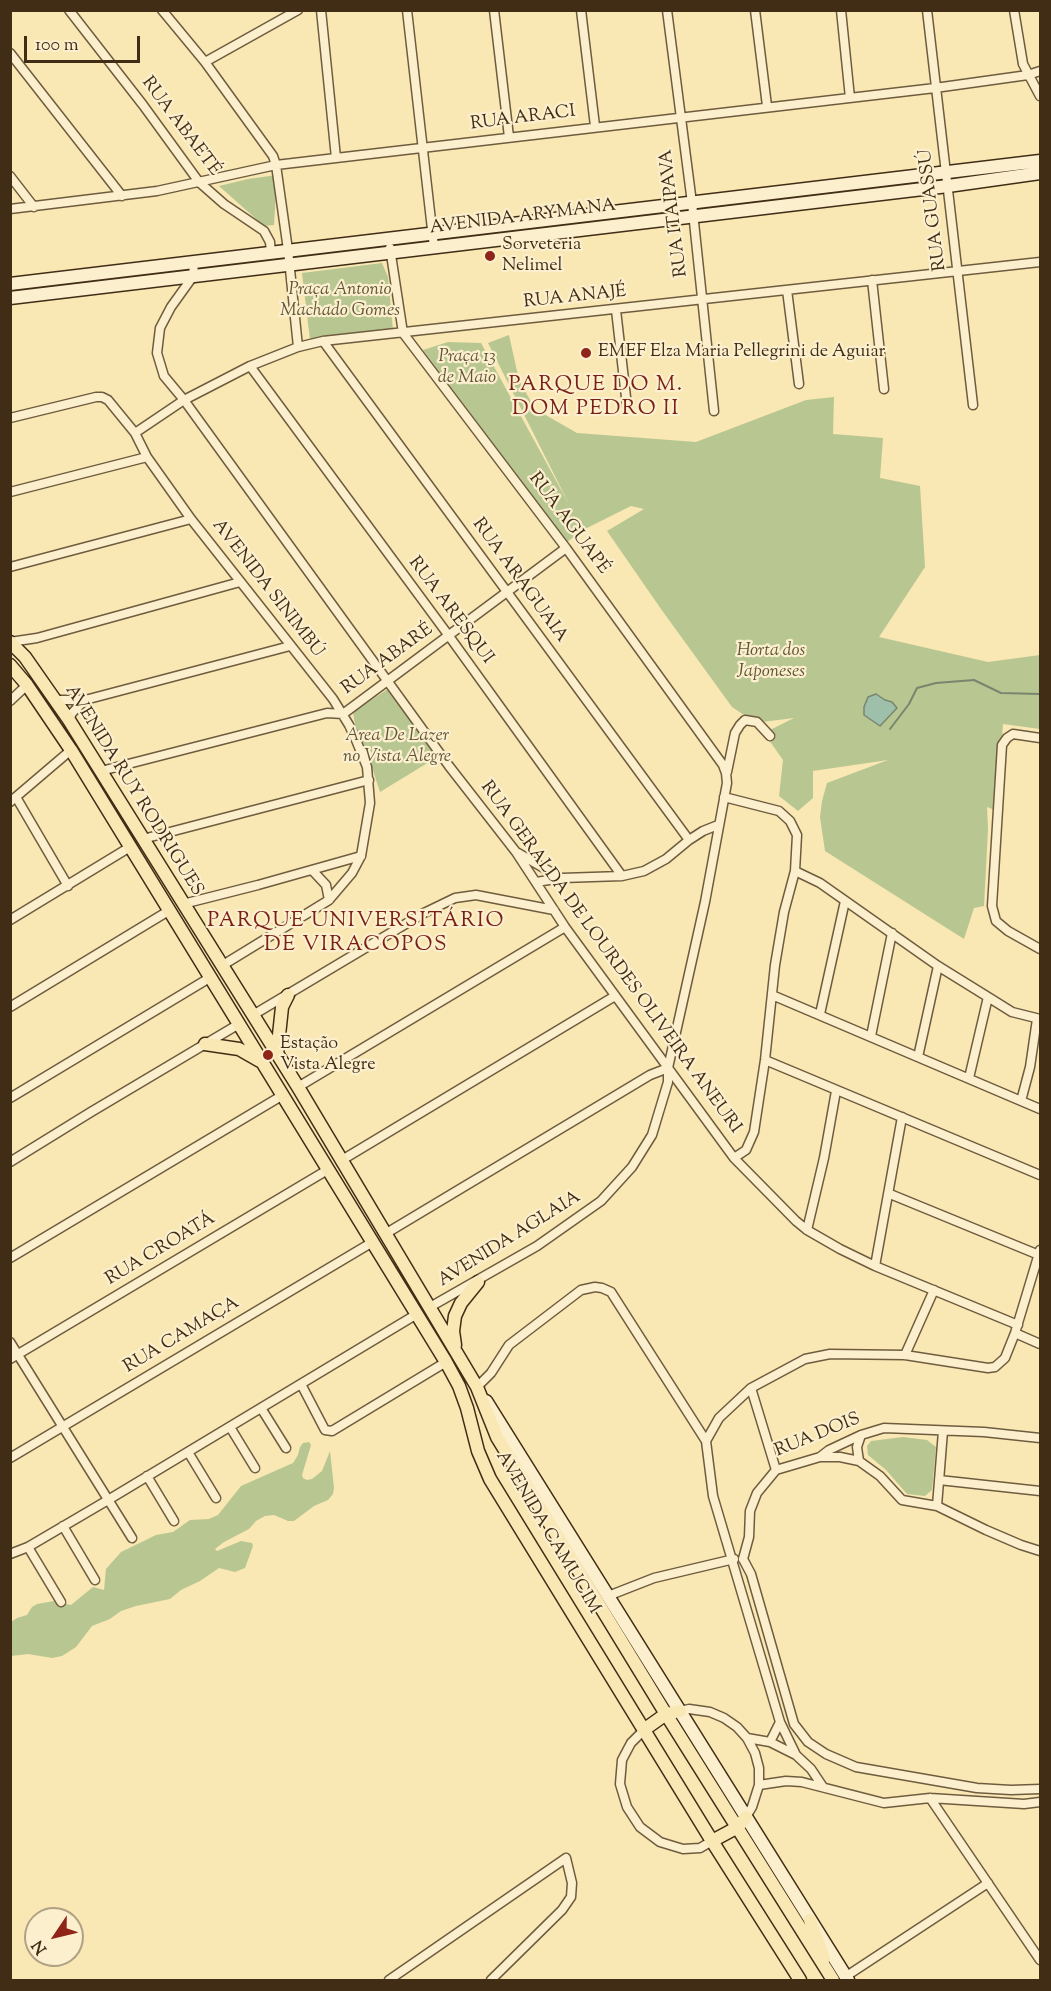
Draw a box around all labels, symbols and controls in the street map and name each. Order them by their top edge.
scale bar [27,24,142,62]
text: 100 m [35,33,79,59]
street label: RUA ABAETÉ [136,73,224,181]
street label: RUA ARACI [469,102,577,136]
street label: RUA ITAIPAVA [656,148,694,278]
street label: RUA GUASSÚ [916,148,952,272]
street label: AVENIDA ARYMANA [429,196,617,240]
place label: Sorveteria Nelimel [502,235,581,278]
marker: Sorveteria Nelimel [483,249,497,263]
park label: Praça Antonio Machado Gomes [280,280,400,322]
street label: RUA ANAJÉ [523,282,627,314]
place label: EMEF Elza Maria Pellegrini de Aguiar [598,342,885,364]
marker: EMEF Elza Maria Pellegrini de Aguiar [579,346,593,360]
park label: Praça 13 de Maio [438,347,496,389]
district label: PARQUE DO M. DOM PEDRO II [509,373,683,423]
street label: RUA AGUAPÉ [523,469,613,579]
street label: RUA ARAGUAIA [467,515,571,647]
street label: AVENIDA SINIMBÚ [206,516,328,662]
street label: RUA ARESQUI [403,553,497,669]
street label: RUA ABARÉ [338,620,438,700]
park label: Horta dos Japoneses [737,641,805,684]
street label: AVENIDA RUY RODRIGUES [59,682,207,900]
park label: Area De Lazer no Vista Alegre [343,726,451,768]
street label: RUA GERALDA DE LOURDES OLIVEIRA ANEURI [475,778,745,1138]
district label: PARQUE UNIVERSITÁRIO DE VIRACOPOS [207,909,505,959]
place label: Estação Vista Alegre [280,1034,376,1076]
marker: Estação Vista Alegre [261,1048,275,1062]
street label: AVENIDA AGLAIA [435,1187,585,1293]
street label: RUA CROATÁ [102,1209,220,1291]
street label: RUA CAMAÇA [120,1293,244,1379]
street label: RUA DOIS [772,1409,864,1463]
street label: AVENIDA CAMUCIM [490,1448,604,1618]
north arrow [24,1907,84,1967]
text: N [27,1935,54,1958]

